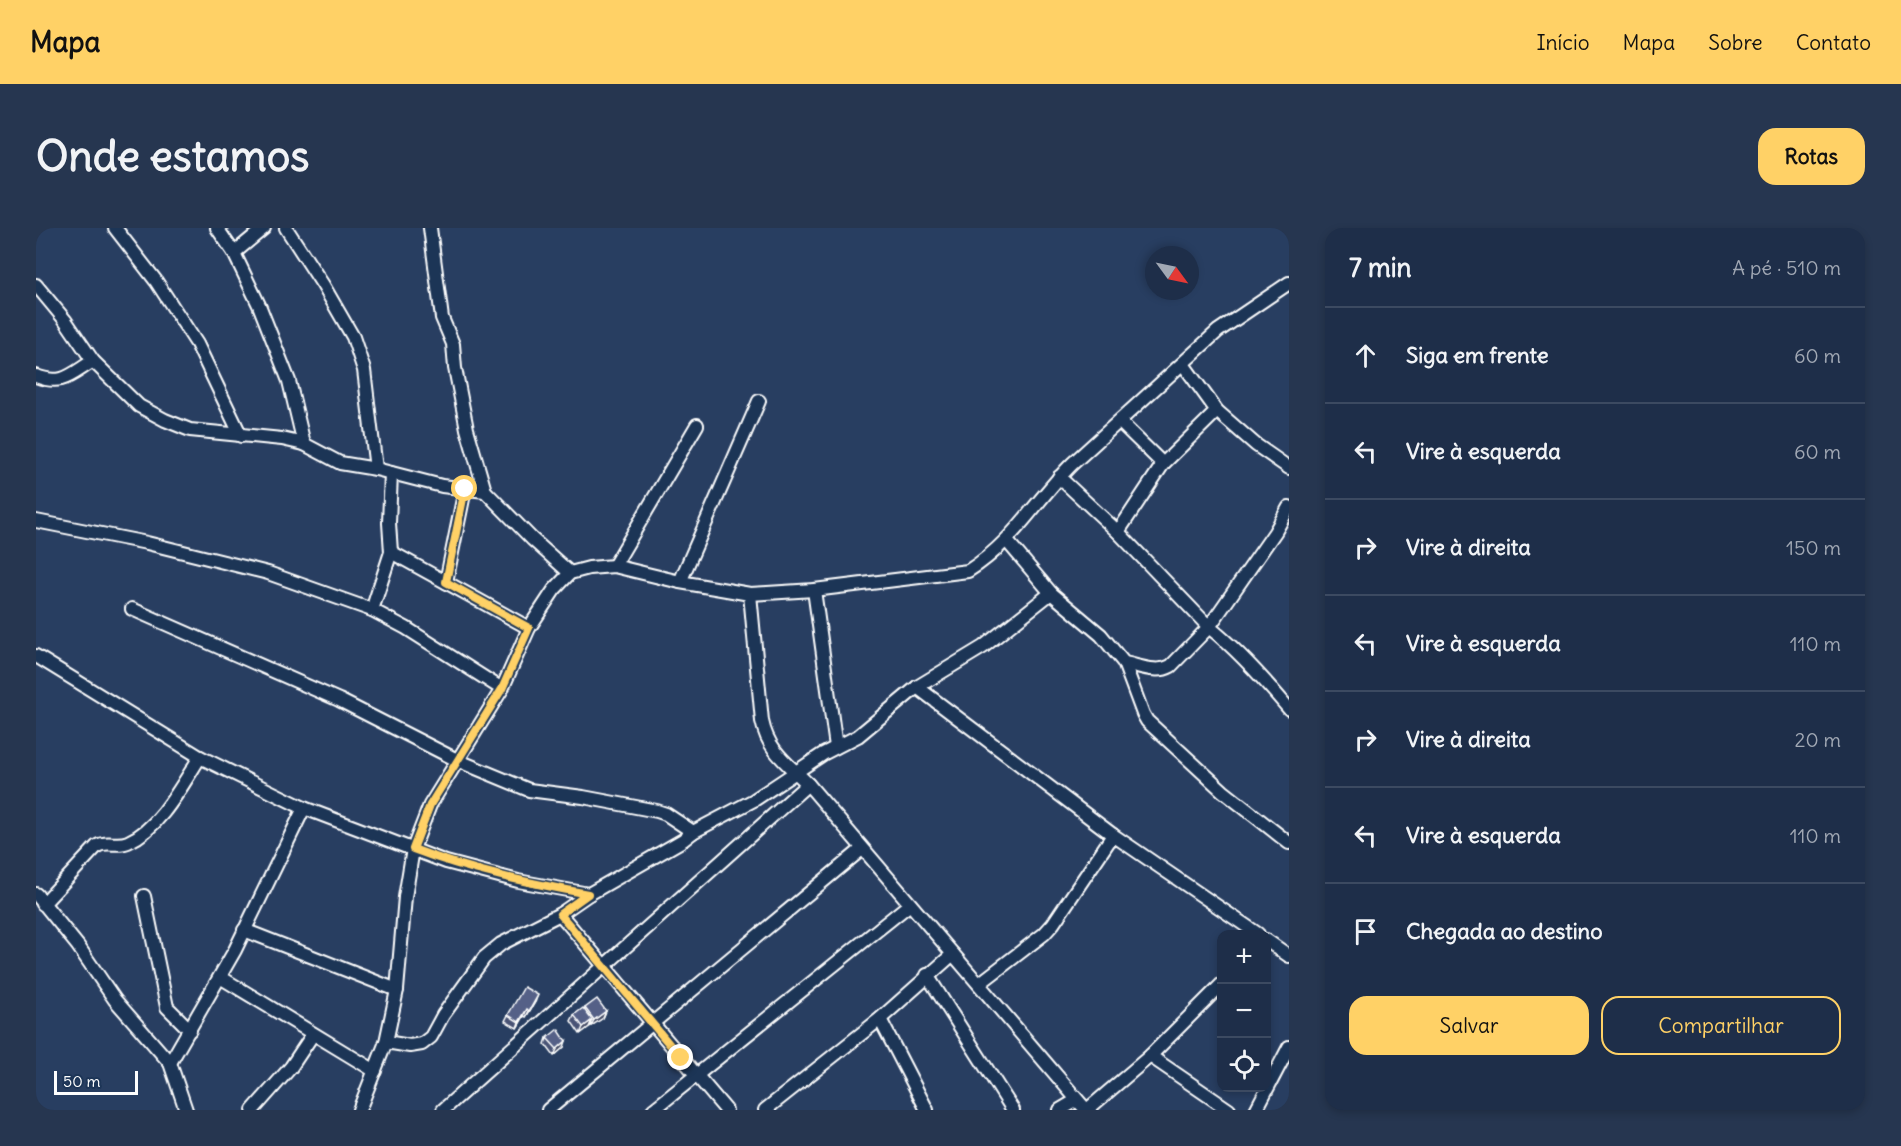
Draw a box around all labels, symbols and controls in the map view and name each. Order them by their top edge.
text: Mapa [30,24,100,60]
text: Início [1536,29,1590,56]
text: Mapa [1623,29,1675,56]
text: Sobre [1708,29,1763,56]
text: Contato [1796,29,1871,56]
button: Rotas [1758,128,1865,185]
text: Onde estamos [36,130,309,182]
north arrow [1145,246,1199,300]
text: 7 min [1349,251,1412,284]
text: A pé · 510 m [1732,255,1841,280]
icon: ahead [1349,339,1382,372]
text: Siga em frente [1406,341,1549,369]
text: 60 m [1794,343,1841,368]
icon: left [1349,435,1382,468]
text: Vire à esquerda [1406,437,1561,465]
text: 60 m [1794,439,1841,464]
route start [451,475,477,501]
icon: right [1349,531,1382,564]
text: Vire à direita [1406,533,1531,561]
text: 150 m [1786,535,1841,560]
icon: left [1349,627,1382,660]
text: Vire à esquerda [1406,629,1561,657]
text: 110 m [1790,631,1841,656]
icon: right [1349,723,1382,756]
text: Vire à direita [1406,725,1531,753]
text: 20 m [1795,727,1841,752]
icon: left [1349,819,1382,852]
text: Vire à esquerda [1406,821,1561,849]
text: 110 m [1790,823,1841,848]
icon: arrive [1349,915,1382,948]
text: Chegada ao destino [1406,917,1603,945]
map controls [1217,930,1271,1092]
button: + [1217,930,1271,984]
button: − [1217,984,1271,1038]
button: Salvar [1349,996,1589,1055]
button: Compartilhar [1601,996,1841,1055]
button: locate [1217,1038,1271,1092]
route end [667,1044,693,1070]
scale bar [54,1068,138,1096]
text: 50 m [63,1071,101,1091]

